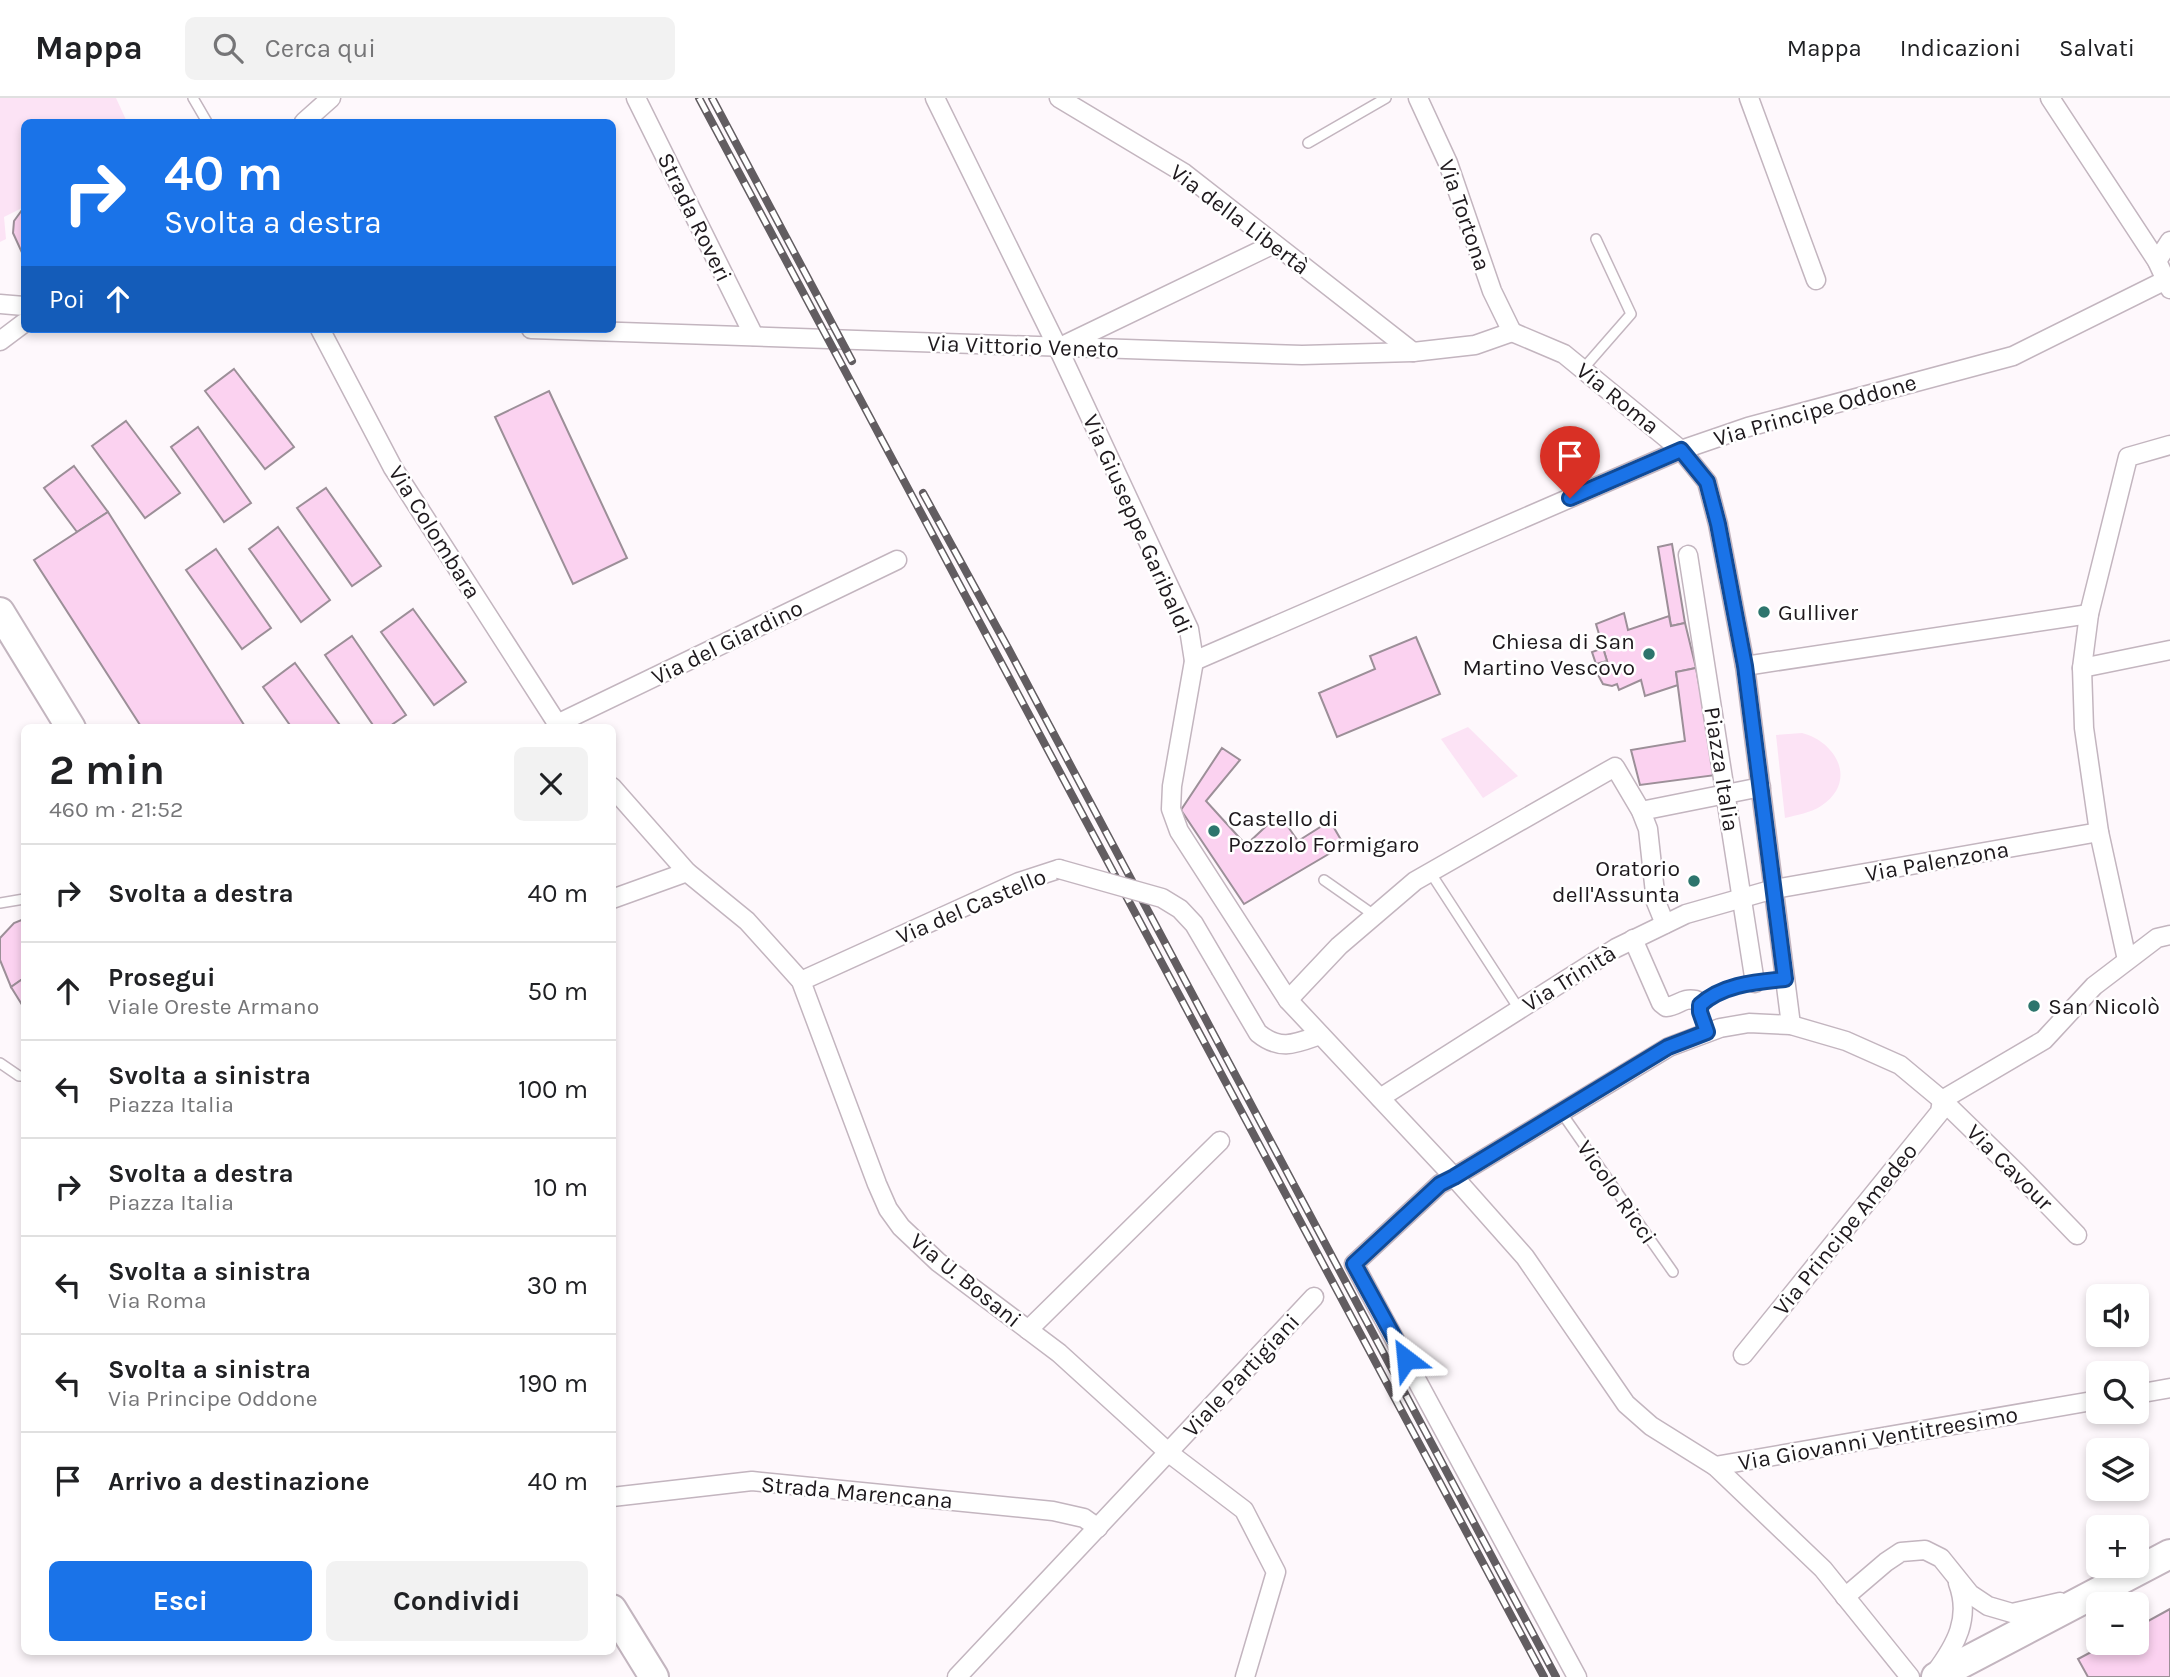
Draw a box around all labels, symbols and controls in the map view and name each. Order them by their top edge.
search box [185,17,675,80]
text: Mappa [35,29,143,67]
icon: search [209,29,247,67]
text: Cerca qui [265,33,376,64]
text: Mappa [1787,34,1862,62]
text: Indicazioni [1900,34,2021,62]
text: Salvati [2059,34,2135,62]
text: 40 m [164,145,283,202]
icon: right [49,147,140,238]
street label: Strada Roveri [652,148,737,286]
street label: Via Tortona [1433,156,1496,275]
street label: Via della Libertà [1165,158,1315,280]
text: Svolta a destra [164,204,382,241]
icon: ahead [99,280,137,318]
text: Poi [49,284,85,315]
street label: Via Vittorio Veneto [927,330,1119,363]
street label: Via Roma [1571,357,1665,440]
street label: Via Principe Oddone [1711,369,1920,452]
street label: Via Giuseppe Garibaldi [1077,410,1198,638]
pin [1540,426,1600,498]
icon: arrive [1551,437,1589,475]
street label: Via Colombara [383,461,486,604]
street label: Via del Giardino [647,594,807,691]
place label: Gulliver [1778,599,1859,626]
marker: Gulliver [1756,604,1772,620]
place label: Chiesa di San Martino Vescovo [1462,628,1635,681]
marker: Chiesa di San Martino Vescovo [1641,646,1657,662]
street label: Piazza Italia [1698,705,1745,833]
text: 2 min [49,745,165,795]
button: close [514,747,588,821]
text: 460 m · 21:52 [49,796,183,823]
place label: Castello di Pozzolo Formigaro [1228,805,1419,858]
marker: Castello di Pozzolo Formigaro [1206,823,1222,839]
street label: Via Palenzona [1863,836,2011,887]
place label: Oratorio dell'Assunta [1552,855,1680,908]
street label: Via del Castello [892,863,1050,950]
marker: Oratorio dell'Assunta [1686,873,1702,889]
icon: right [49,874,87,912]
text: Svolta a destra [108,878,294,909]
text: 40 m [528,878,588,909]
street label: Via Trinità [1518,939,1621,1018]
text: Prosegui [108,962,215,993]
icon: ahead [49,972,87,1010]
text: 50 m [527,976,588,1007]
text: Viale Oreste Armano [108,993,319,1020]
place label: San Nicolò [2048,993,2160,1020]
marker: San Nicolò [2026,998,2042,1014]
text: Svolta a sinistra [108,1060,311,1091]
icon: left [49,1070,87,1108]
text: 100 m [518,1074,588,1105]
text: Piazza Italia [108,1091,234,1118]
street label: Via Cavour [1961,1119,2059,1217]
street label: Vicolo Ricci [1571,1135,1662,1249]
street label: Via Principe Amedeo [1768,1138,1923,1321]
text: Svolta a destra [108,1158,294,1189]
icon: right [49,1168,87,1206]
text: 10 m [533,1172,588,1203]
text: Piazza Italia [108,1189,234,1216]
street label: Via U. Bosani [905,1227,1027,1333]
text: Svolta a sinistra [108,1256,311,1287]
icon: left [49,1266,87,1304]
text: 30 m [527,1270,588,1301]
map controls [2086,1284,2149,1655]
button: sound [2086,1284,2149,1347]
text: Via Roma [108,1287,207,1314]
street label: Viale Partigiani [1177,1308,1305,1443]
position arrow [1369,1322,1443,1396]
text: Svolta a sinistra [108,1354,311,1385]
button: search [2086,1361,2149,1424]
icon: left [49,1364,87,1402]
text: 190 m [518,1368,588,1399]
text: Via Principe Oddone [108,1385,318,1412]
street label: Via Giovanni Ventitreesimo [1736,1401,2020,1476]
button: layers [2086,1438,2149,1501]
icon: arrive [49,1462,87,1500]
text: Arrivo a destinazione [108,1466,370,1497]
text: 40 m [528,1466,588,1497]
street label: Strada Marencana [760,1471,954,1514]
button: + [2086,1515,2149,1578]
button: Esci [49,1561,312,1641]
button: Condividi [326,1561,588,1641]
button: − [2086,1592,2149,1655]

